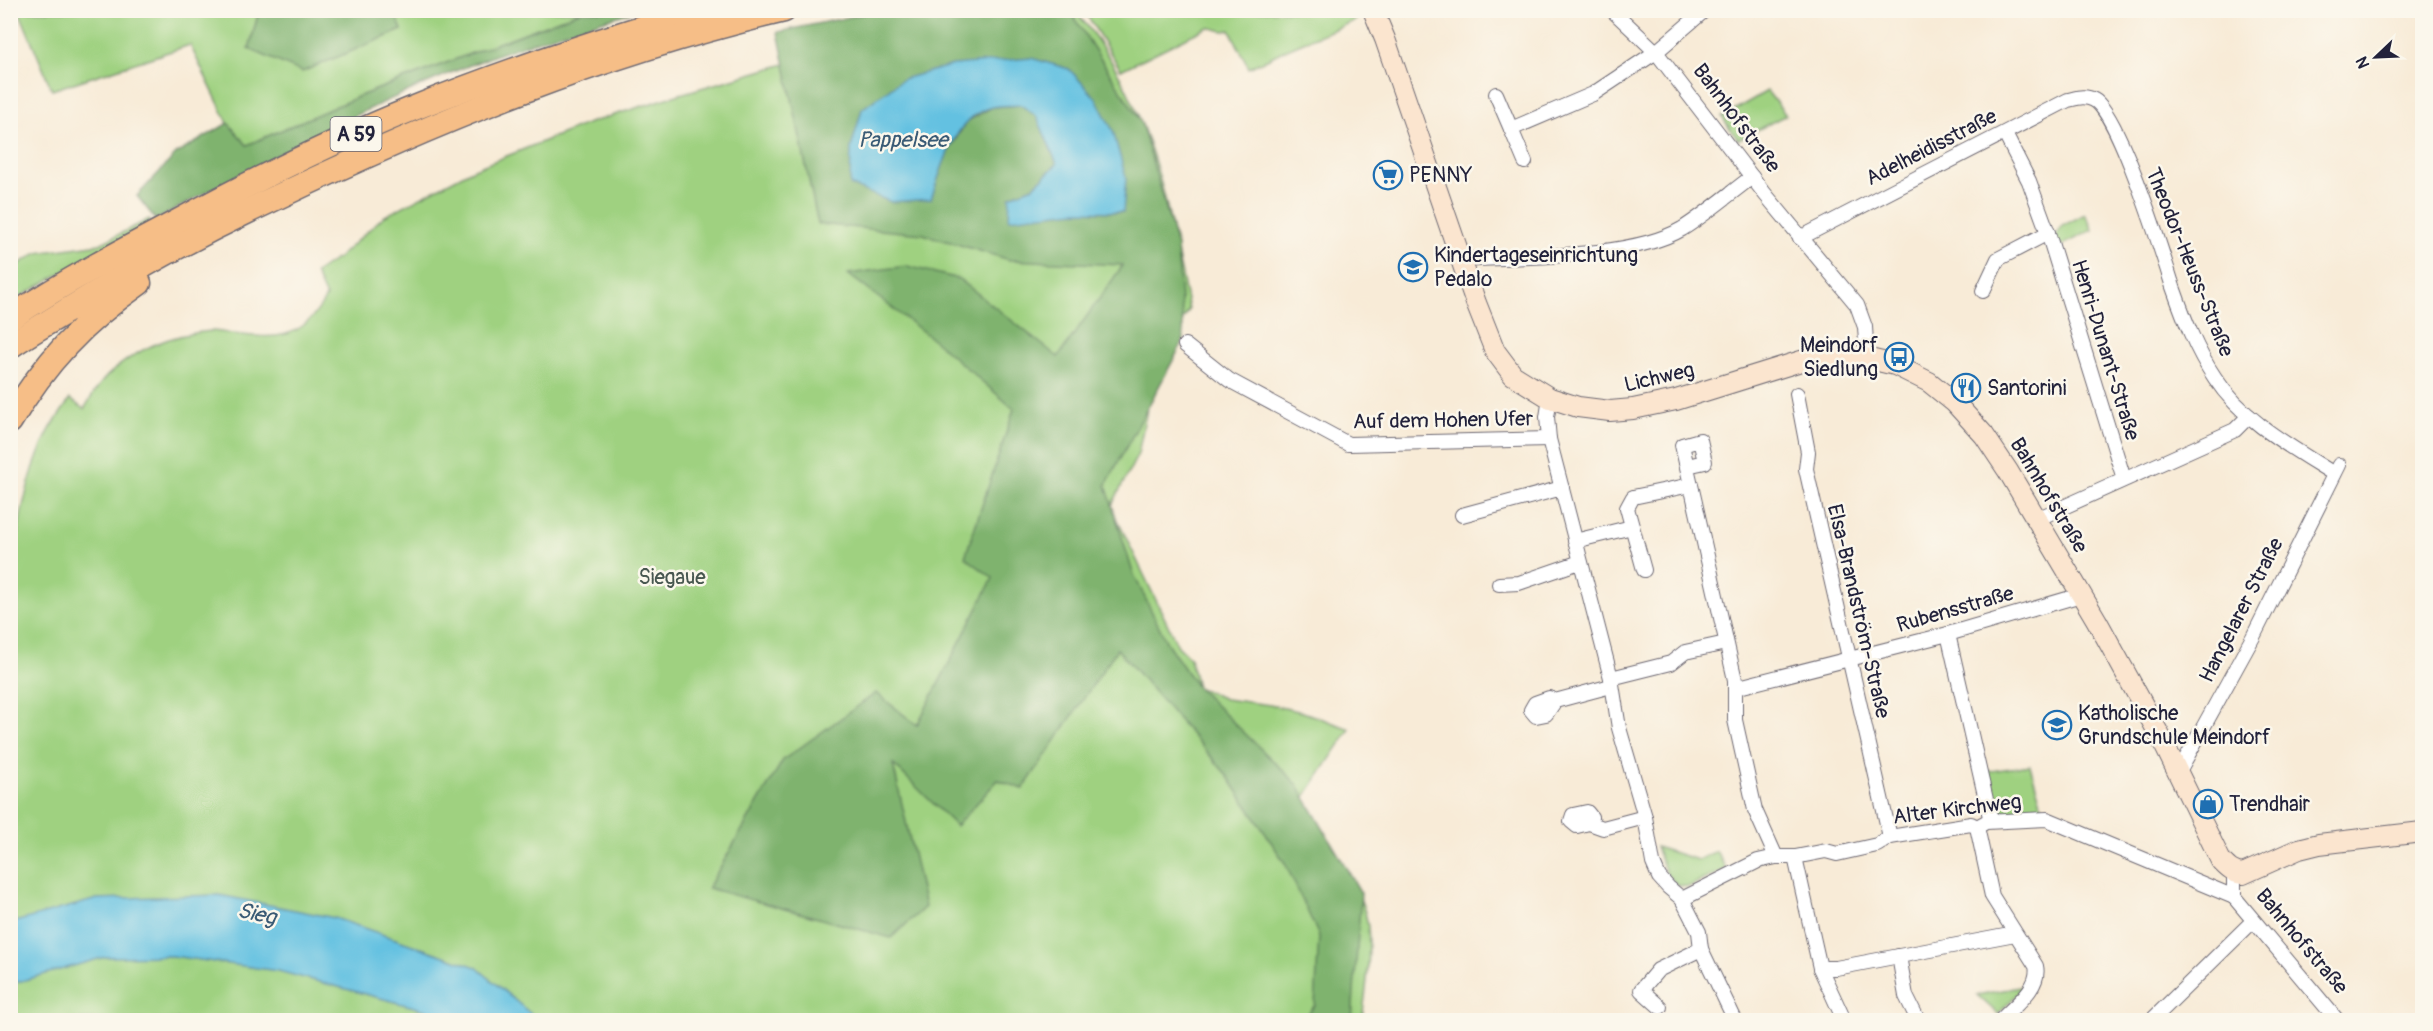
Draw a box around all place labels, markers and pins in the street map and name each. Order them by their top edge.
supermarket icon: PENNY [1372,159,1404,191]
place label: PENNY [1409,162,1473,189]
place label: Kindertageseinrichtung Pedalo [1434,242,1638,293]
school or university icon: Kindertageseinrichtung Pedalo [1397,251,1429,283]
place label: Meindorf Siedlung [1800,332,1878,383]
bus stop icon: Meindorf Siedlung [1883,341,1915,373]
restaurant icon: Santorini [1950,372,1982,404]
place label: Santorini [1987,375,2067,402]
place label: Katholische Grundschule Meindorf [2078,700,2271,751]
school or university icon: Katholische Grundschule Meindorf [2041,709,2073,741]
shop icon: Trendhair [2192,788,2224,820]
place label: Trendhair [2229,791,2311,818]

